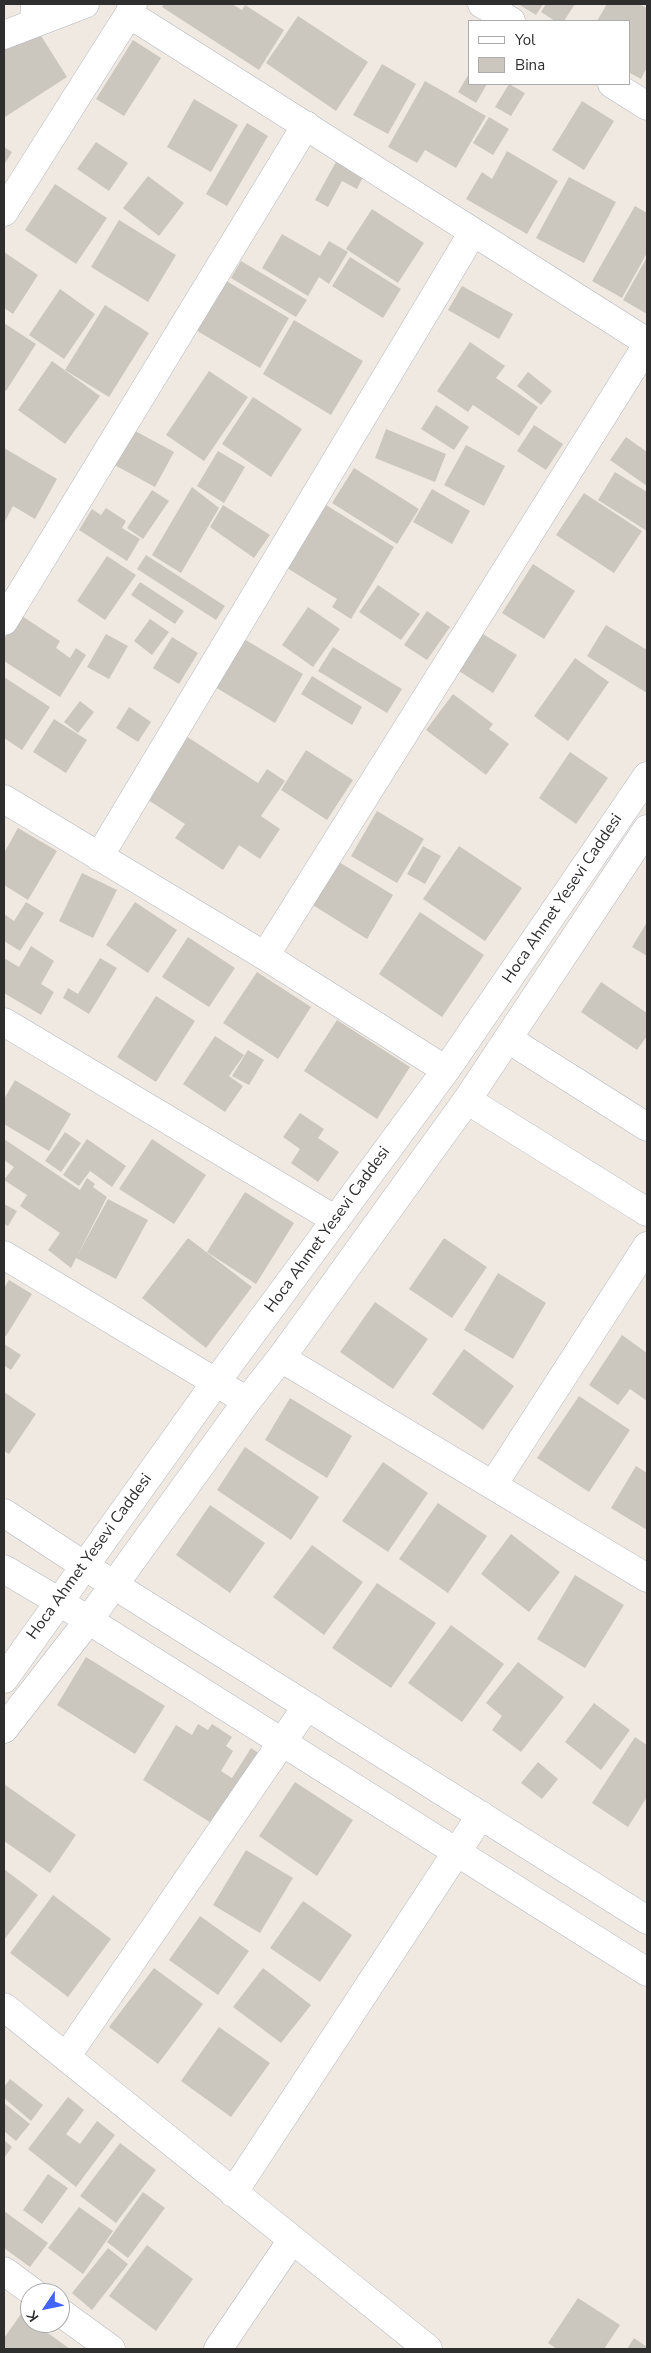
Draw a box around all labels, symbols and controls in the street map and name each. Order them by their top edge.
legend [468,20,631,85]
text: Yol [515,30,536,50]
text: Bina [515,55,545,75]
street label: Hoca Ahmet Yesevi Caddesi [499,811,627,987]
street label: Hoca Ahmet Yesevi Caddesi [261,1143,395,1317]
street label: Hoca Ahmet Yesevi Caddesi [23,1470,157,1644]
north arrow [20,2283,70,2333]
text: K [23,2307,43,2325]

